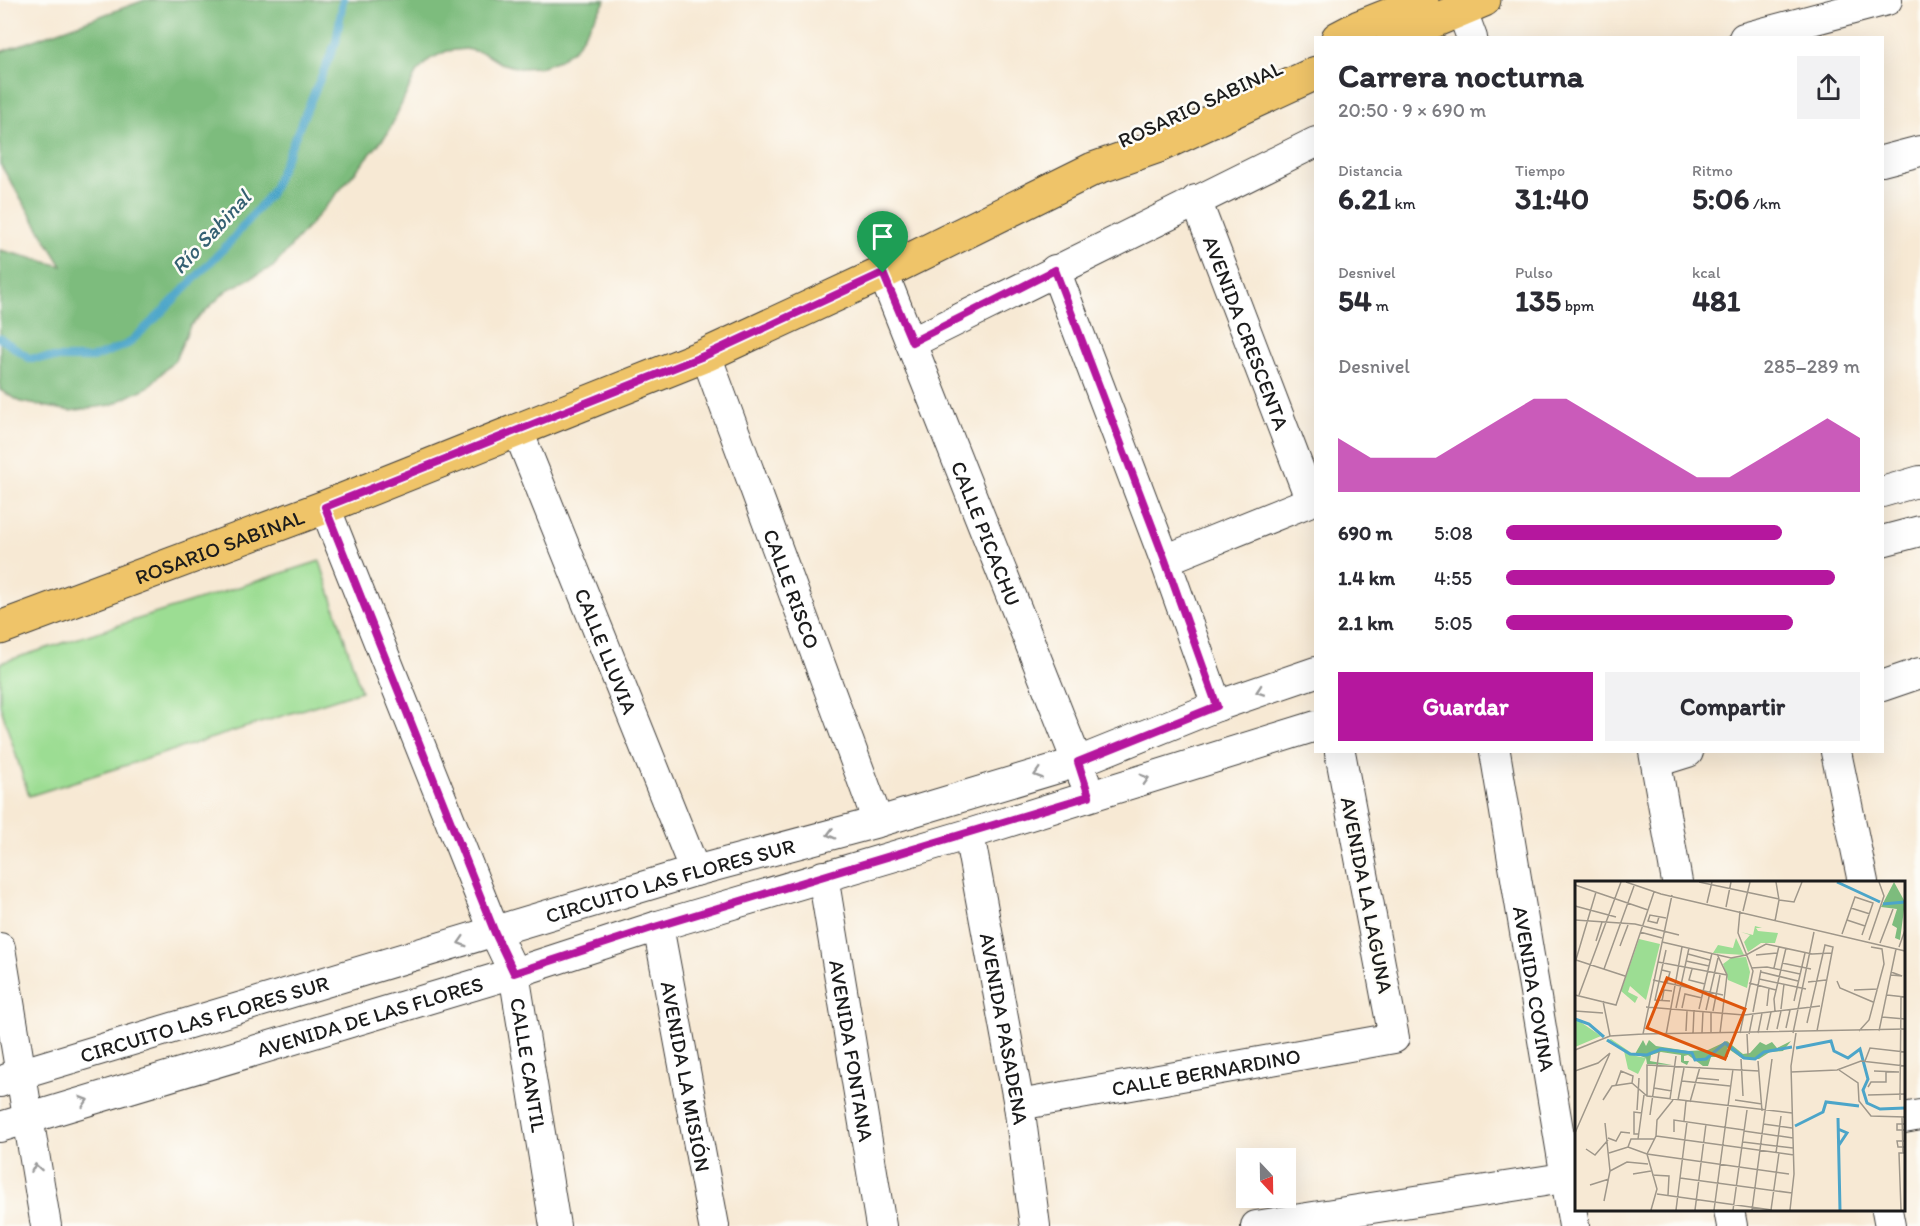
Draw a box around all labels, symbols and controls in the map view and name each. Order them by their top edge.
street label: ROSARIO SABINAL [1114,55,1286,153]
text: Carrera nocturna [1338,56,1584,95]
button: share [1797,56,1860,119]
text: 20:50 · 9 × 690 m [1338,98,1486,122]
text: Distancia [1338,161,1403,180]
text: Tiempo [1515,161,1565,180]
text: Ritmo [1692,161,1733,180]
text: 6.21 [1338,180,1391,217]
text: 31:40 [1515,180,1589,217]
text: 5:06 [1692,180,1749,217]
water label: Río Sabinal [165,183,258,280]
text: km [1391,194,1416,213]
text: /km [1749,194,1781,213]
pin [857,211,908,273]
icon: arrive [866,220,899,253]
street label: AVENIDA CRESCENTA [1198,232,1295,434]
text: Desnivel [1338,263,1396,282]
text: Pulso [1515,263,1553,282]
text: kcal [1692,263,1720,282]
text: 54 [1338,282,1372,319]
text: 135 [1515,282,1561,319]
text: 481 [1692,282,1740,319]
text: m [1372,296,1389,315]
text: bpm [1561,296,1594,315]
text: Desnivel [1338,354,1410,378]
text: 285–289 m [1764,354,1860,378]
street label: CALLE PICACHU [946,457,1026,609]
street label: ROSARIO SABINAL [131,503,308,589]
text: 690 m [1338,521,1393,545]
text: 5:08 [1434,521,1473,545]
street label: CALLE RISCO [759,525,826,652]
text: 1.4 km [1338,566,1395,590]
text: 4:55 [1434,566,1472,590]
street label: CALLE LLUVIA [570,584,643,718]
text: 2.1 km [1338,611,1394,635]
text: 5:05 [1434,611,1472,635]
button: Guardar [1338,672,1593,741]
button: Compartir [1605,672,1860,741]
one-way arrow [1255,684,1266,696]
one-way arrow [1033,767,1044,779]
one-way arrow [1139,774,1150,786]
street label: AVENIDA LA LAGUNA [1336,795,1398,996]
one-way arrow [826,827,836,840]
street label: CIRCUITO LAS FLORES SUR [542,832,797,928]
inset map [1575,881,1905,1211]
street label: AVENIDA COVINA [1508,904,1561,1074]
street label: AVENIDA PASADENA [975,931,1034,1127]
one-way arrow [458,935,468,947]
street label: AVENIDA FONTANA [825,958,879,1144]
street label: CIRCUITO LAS FLORES SUR [77,969,332,1067]
street label: AVENIDA DE LAS FLORES [254,971,486,1062]
street label: AVENIDA LA MISIÓN [656,979,716,1174]
street label: CALLE CANTIL [506,996,552,1134]
street label: CALLE BERNARDINO [1110,1042,1302,1101]
one-way arrow [78,1096,89,1108]
north arrow [1236,1148,1296,1208]
map controls [1236,1148,1296,1208]
one-way arrow [30,1164,43,1174]

